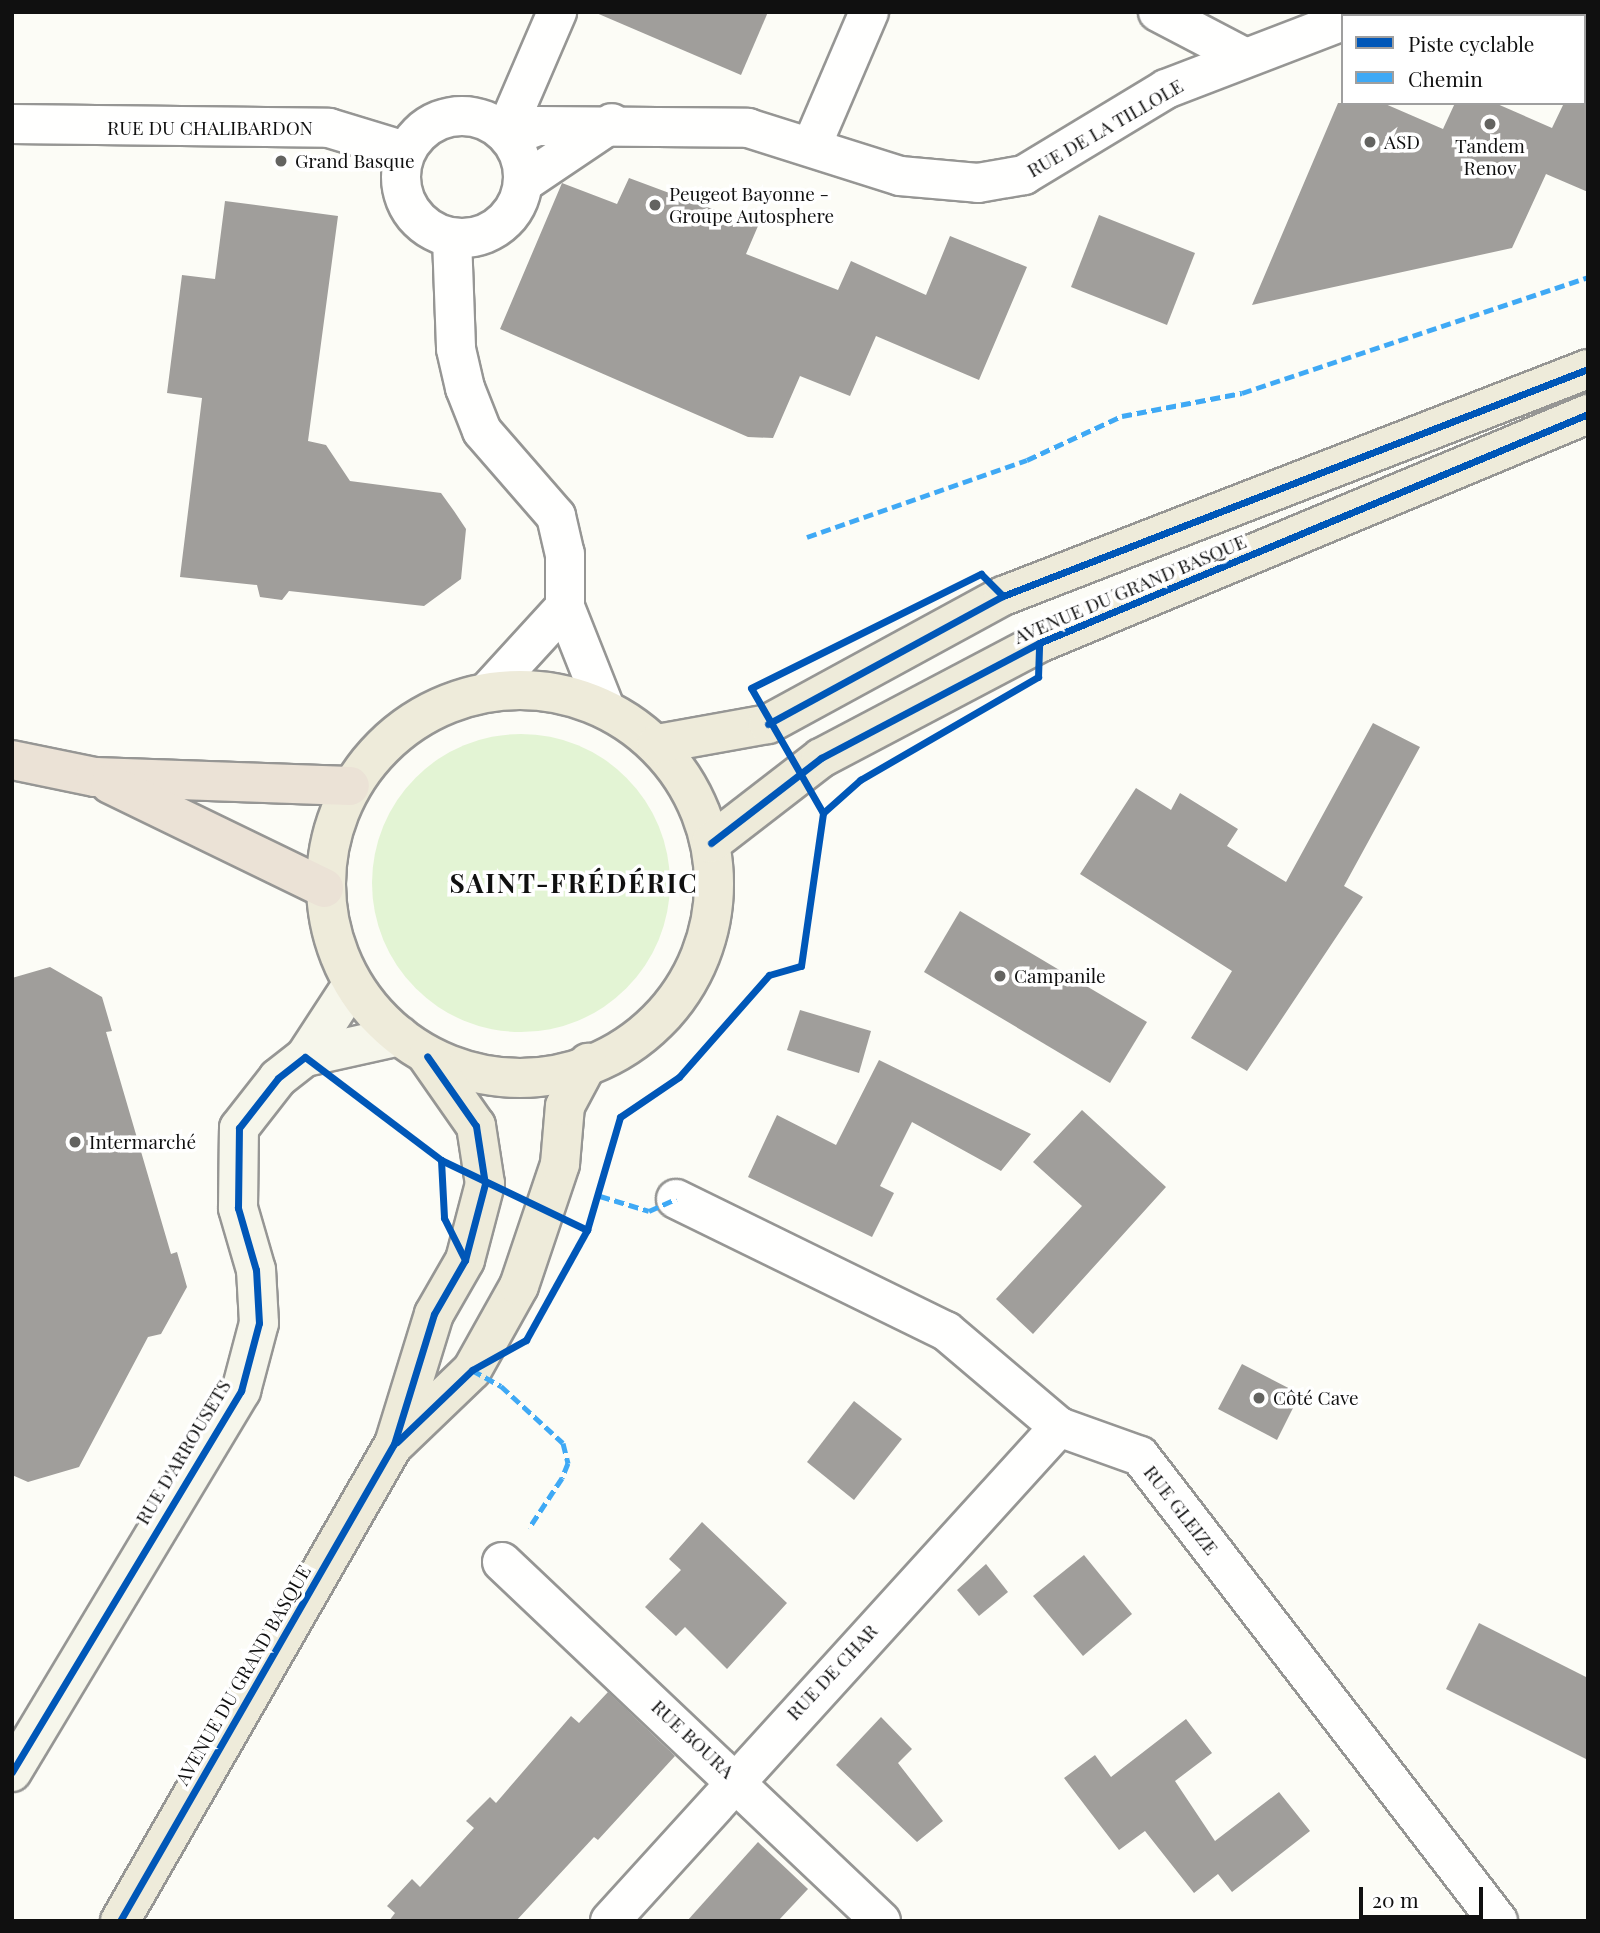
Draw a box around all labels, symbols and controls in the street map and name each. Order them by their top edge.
legend [1341,14,1586,105]
text: Piste cyclable [1408,29,1534,57]
text: Chemin [1408,64,1483,92]
street label: RUE DE LA TILLOLE [1023,74,1187,182]
marker: Tandem Renov [1482,116,1498,132]
street label: RUE DU CHALIBARDON [107,117,313,139]
place label: ASD [1384,131,1420,153]
marker: ASD [1362,134,1378,150]
place label: Tandem Renov [1455,135,1525,179]
place label: Grand Basque [295,150,415,172]
marker: Grand Basque [273,153,289,169]
place label: Peugeot Bayonne - Groupe Autosphere [669,183,835,227]
marker: Peugeot Bayonne - Groupe Autosphere [647,197,663,213]
street label: AVENUE DU GRAND BASQUE [1010,530,1250,648]
district label: SAINT-FRÉDÉRIC [451,867,697,899]
place label: Campanile [1014,965,1106,987]
marker: Campanile [992,968,1008,984]
place label: Intermarché [89,1131,196,1153]
marker: Intermarché [67,1134,83,1150]
street label: RUE D'ARROUSETS [131,1375,235,1529]
place label: Côté Cave [1273,1387,1359,1409]
marker: Côté Cave [1251,1390,1267,1406]
street label: RUE GLEIZE [1139,1461,1223,1559]
street label: AVENUE DU GRAND BASQUE [171,1561,315,1789]
street label: RUE DE CHAR [782,1619,882,1725]
street label: RUE BOURA [647,1695,739,1783]
scale bar [1362,1874,1486,1918]
text: 20 m [1372,1885,1419,1913]

